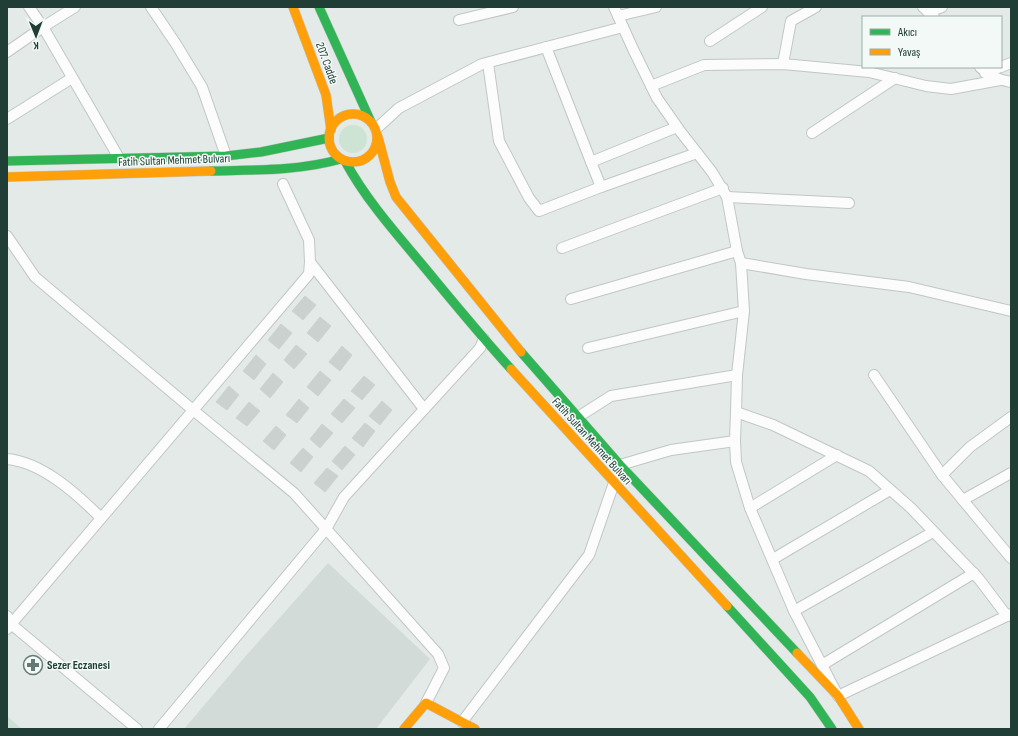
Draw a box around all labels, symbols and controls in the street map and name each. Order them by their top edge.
north arrow [16,16,56,56]
legend [862,16,1002,68]
text: Akıcı [897,25,917,40]
text: K [33,39,39,52]
street label: 207. Cadde [312,40,341,86]
text: Yavaş [898,45,920,60]
street label: Fatih Sultan Mehmet Bulvarı [118,151,230,170]
street label: Fatih Sultan Mehmet Bulvarı [549,395,635,488]
pharmacy icon: Sezer Eczanesi [22,654,44,676]
place label: Sezer Eczanesi [47,658,110,673]

